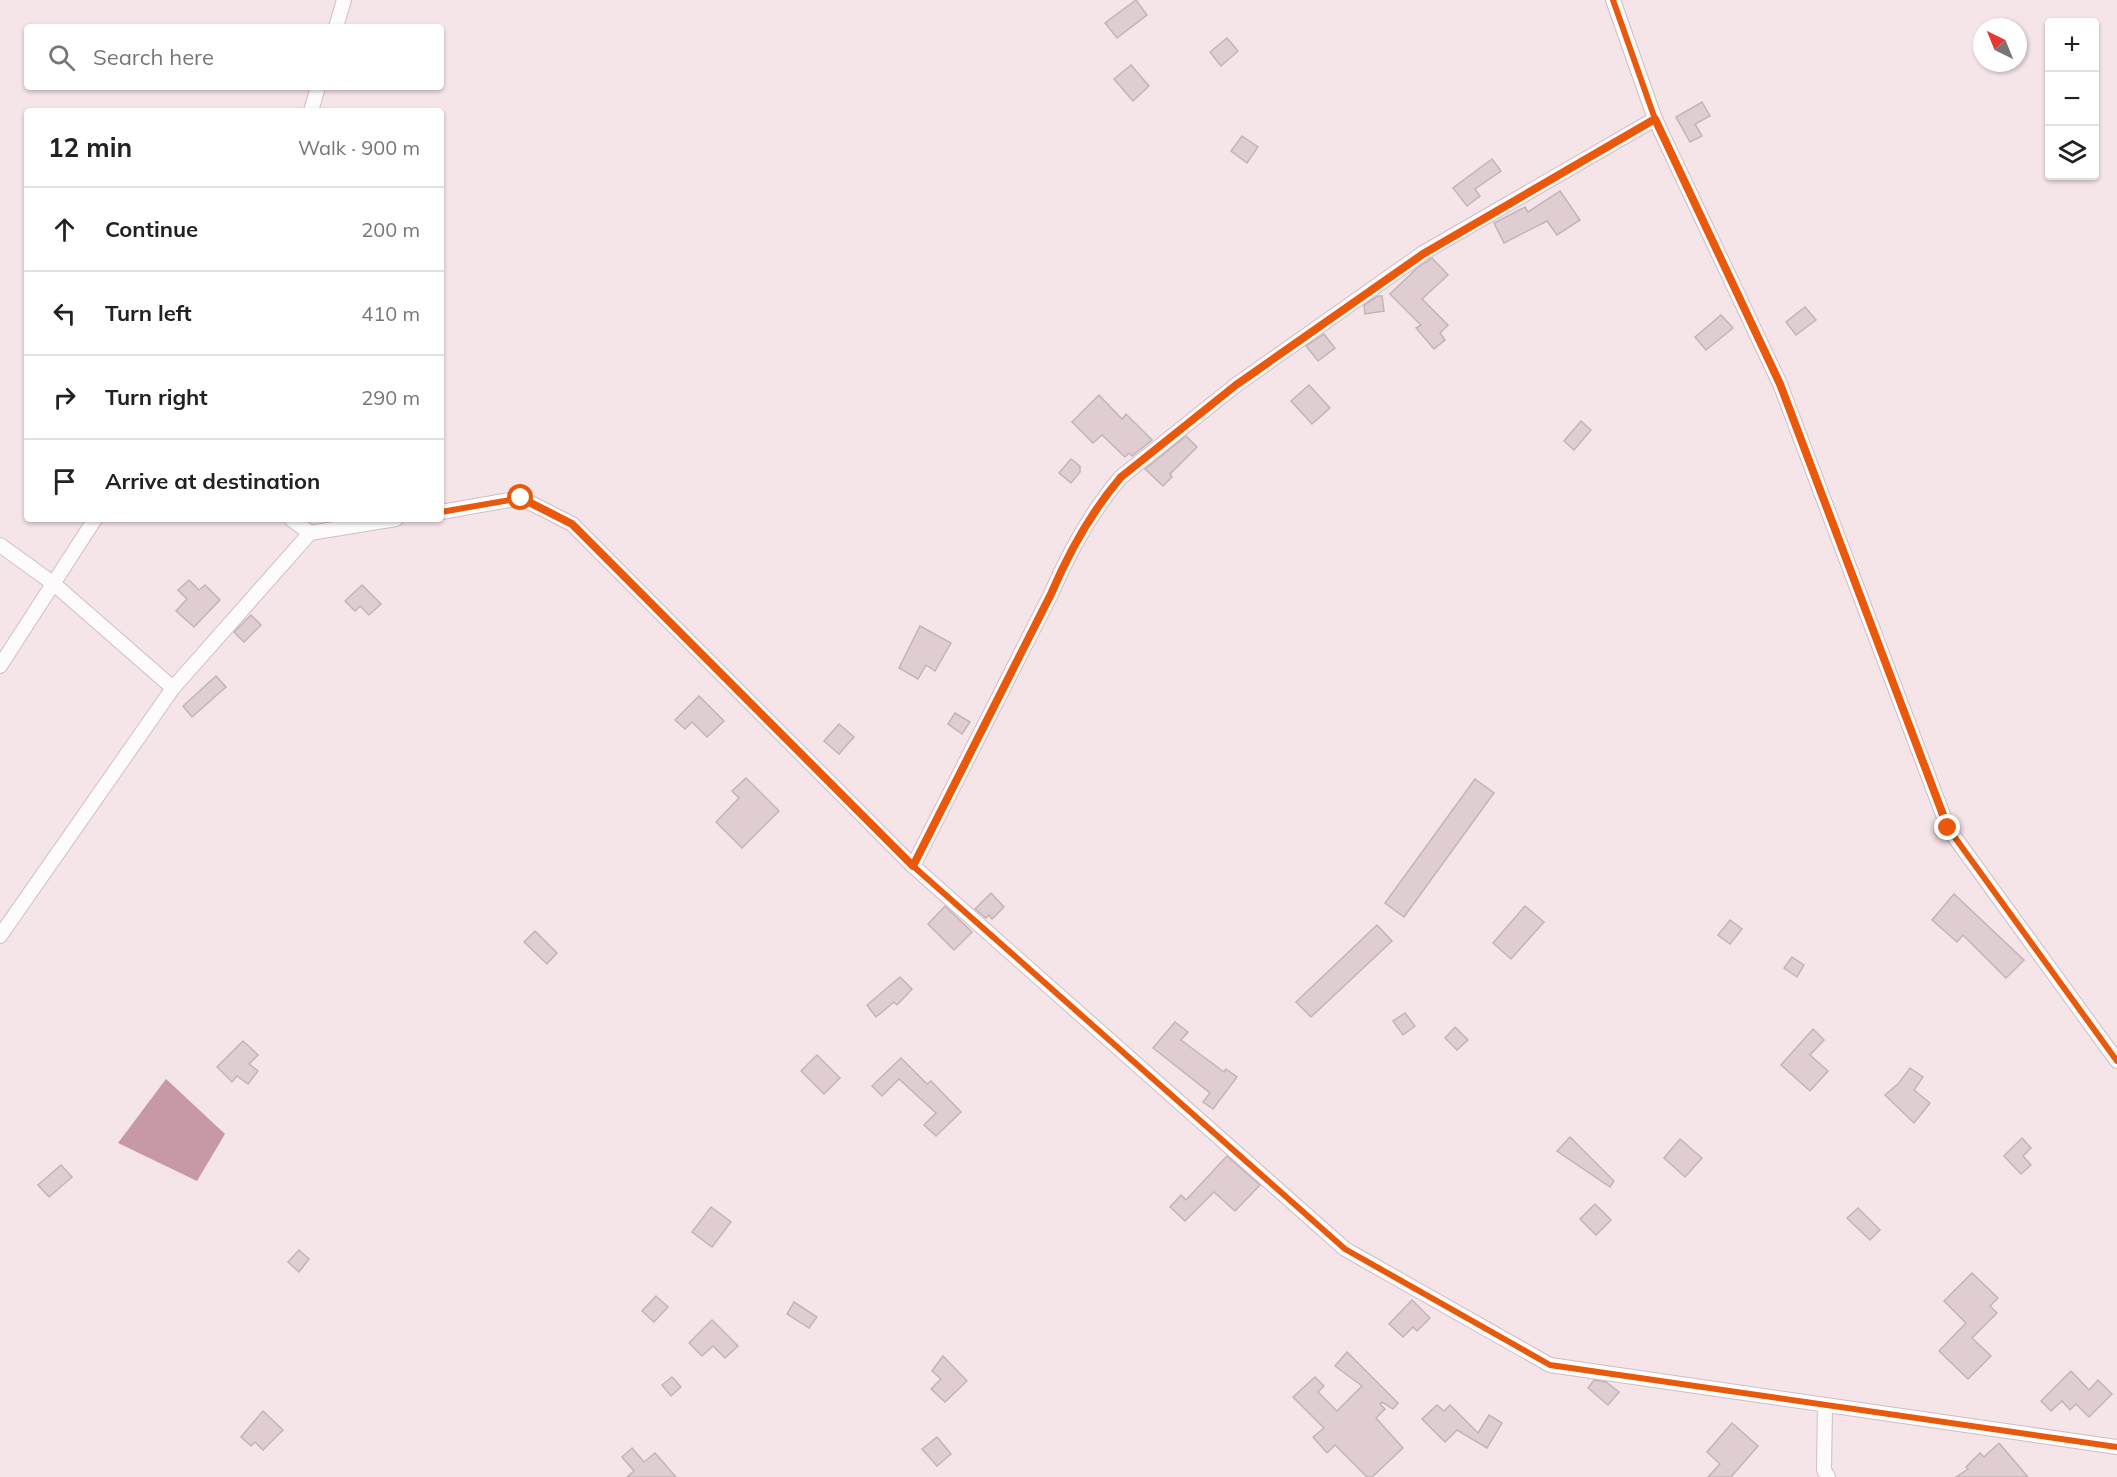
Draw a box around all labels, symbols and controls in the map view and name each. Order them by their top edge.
north arrow [1973,18,2027,72]
map controls [2045,18,2099,180]
button: + [2045,18,2099,72]
search box [24,24,444,90]
icon: search [45,41,78,74]
text: Search here [93,43,214,71]
button: − [2045,72,2099,126]
button: layers [2045,126,2099,180]
text: 12 min [48,131,132,164]
text: Walk · 900 m [298,135,420,160]
icon: ahead [48,213,81,246]
text: Continue [105,215,198,243]
text: 200 m [361,217,420,242]
icon: left [48,297,81,330]
text: Turn left [105,299,192,327]
text: 410 m [361,301,420,326]
icon: right [48,381,81,414]
text: Turn right [105,383,208,411]
text: 290 m [361,385,420,410]
icon: arrive [48,465,81,498]
text: Arrive at destination [105,467,320,495]
route start [507,484,533,510]
route end [1934,814,1960,840]

